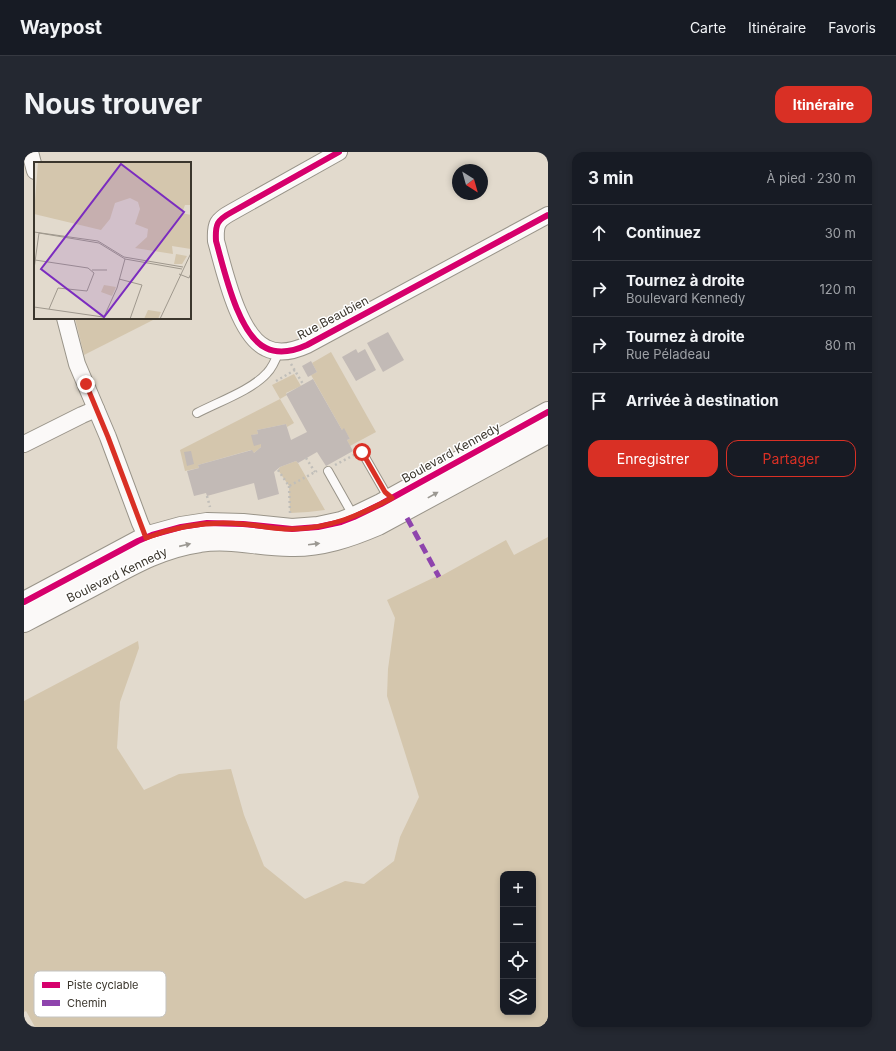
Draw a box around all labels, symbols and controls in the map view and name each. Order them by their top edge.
text: Waypost [20,16,102,39]
text: Carte [690,19,726,36]
text: Itinéraire [748,19,806,36]
text: Favoris [828,19,876,36]
button: Itinéraire [775,86,872,123]
text: Nous trouver [24,87,202,121]
inset map [34,162,191,319]
north arrow [452,164,488,200]
text: 3 min [588,168,634,188]
text: À pied · 230 m [766,170,856,186]
icon: ahead [588,222,610,244]
text: Continuez [626,223,701,242]
text: 30 m [825,225,856,241]
text: Tournez à droite [626,271,745,290]
icon: right [588,278,610,300]
text: 120 m [820,281,856,297]
text: Boulevard Kennedy [626,290,745,306]
street label: Rue Beaubien [295,293,371,343]
text: Tournez à droite [626,327,745,346]
icon: right [588,334,610,356]
text: 80 m [825,337,856,353]
text: Rue Péladeau [626,346,710,362]
route end [77,375,95,393]
icon: arrive [588,390,610,412]
text: Arrivée à destination [626,391,779,410]
street label: Boulevard Kennedy [399,419,503,486]
button: Enregistrer [588,440,718,477]
button: Partager [726,440,856,477]
route start [353,443,371,461]
one-way arrow [427,492,439,498]
one-way arrow [179,541,191,547]
one-way arrow [308,541,320,547]
street label: Boulevard Kennedy [64,544,170,605]
map controls [500,871,536,1015]
button: + [500,871,536,907]
button: − [500,907,536,943]
button: locate [500,943,536,979]
legend [34,971,166,1017]
text: Piste cyclable [67,978,138,992]
button: layers [500,979,536,1015]
text: Chemin [67,996,107,1010]

